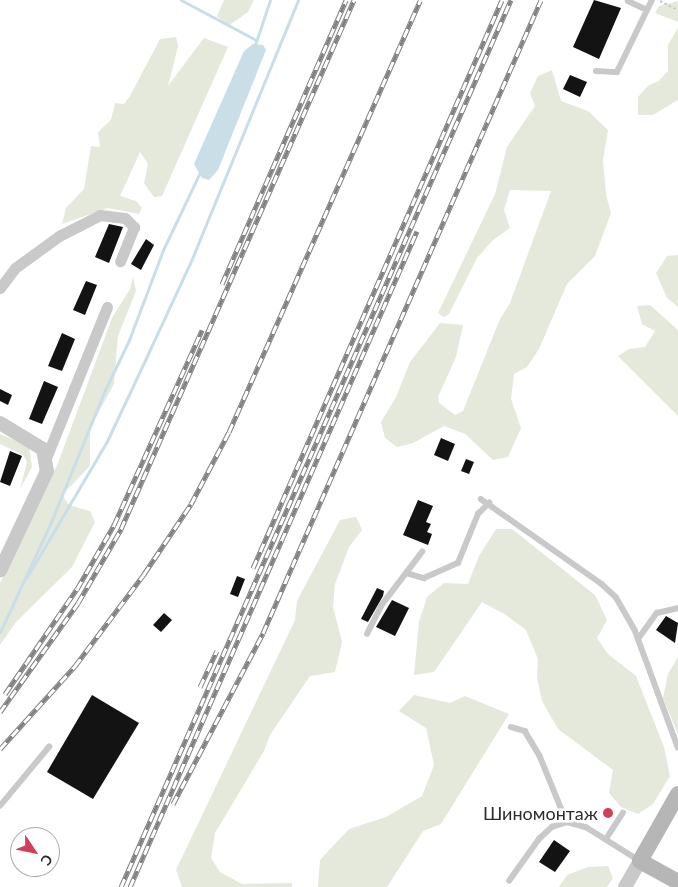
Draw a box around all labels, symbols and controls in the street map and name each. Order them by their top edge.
place label: Шиномонтаж [483,802,598,824]
marker: Шиномонтаж [602,807,614,819]
north arrow [10,827,60,877]
text: С [37,852,57,869]

